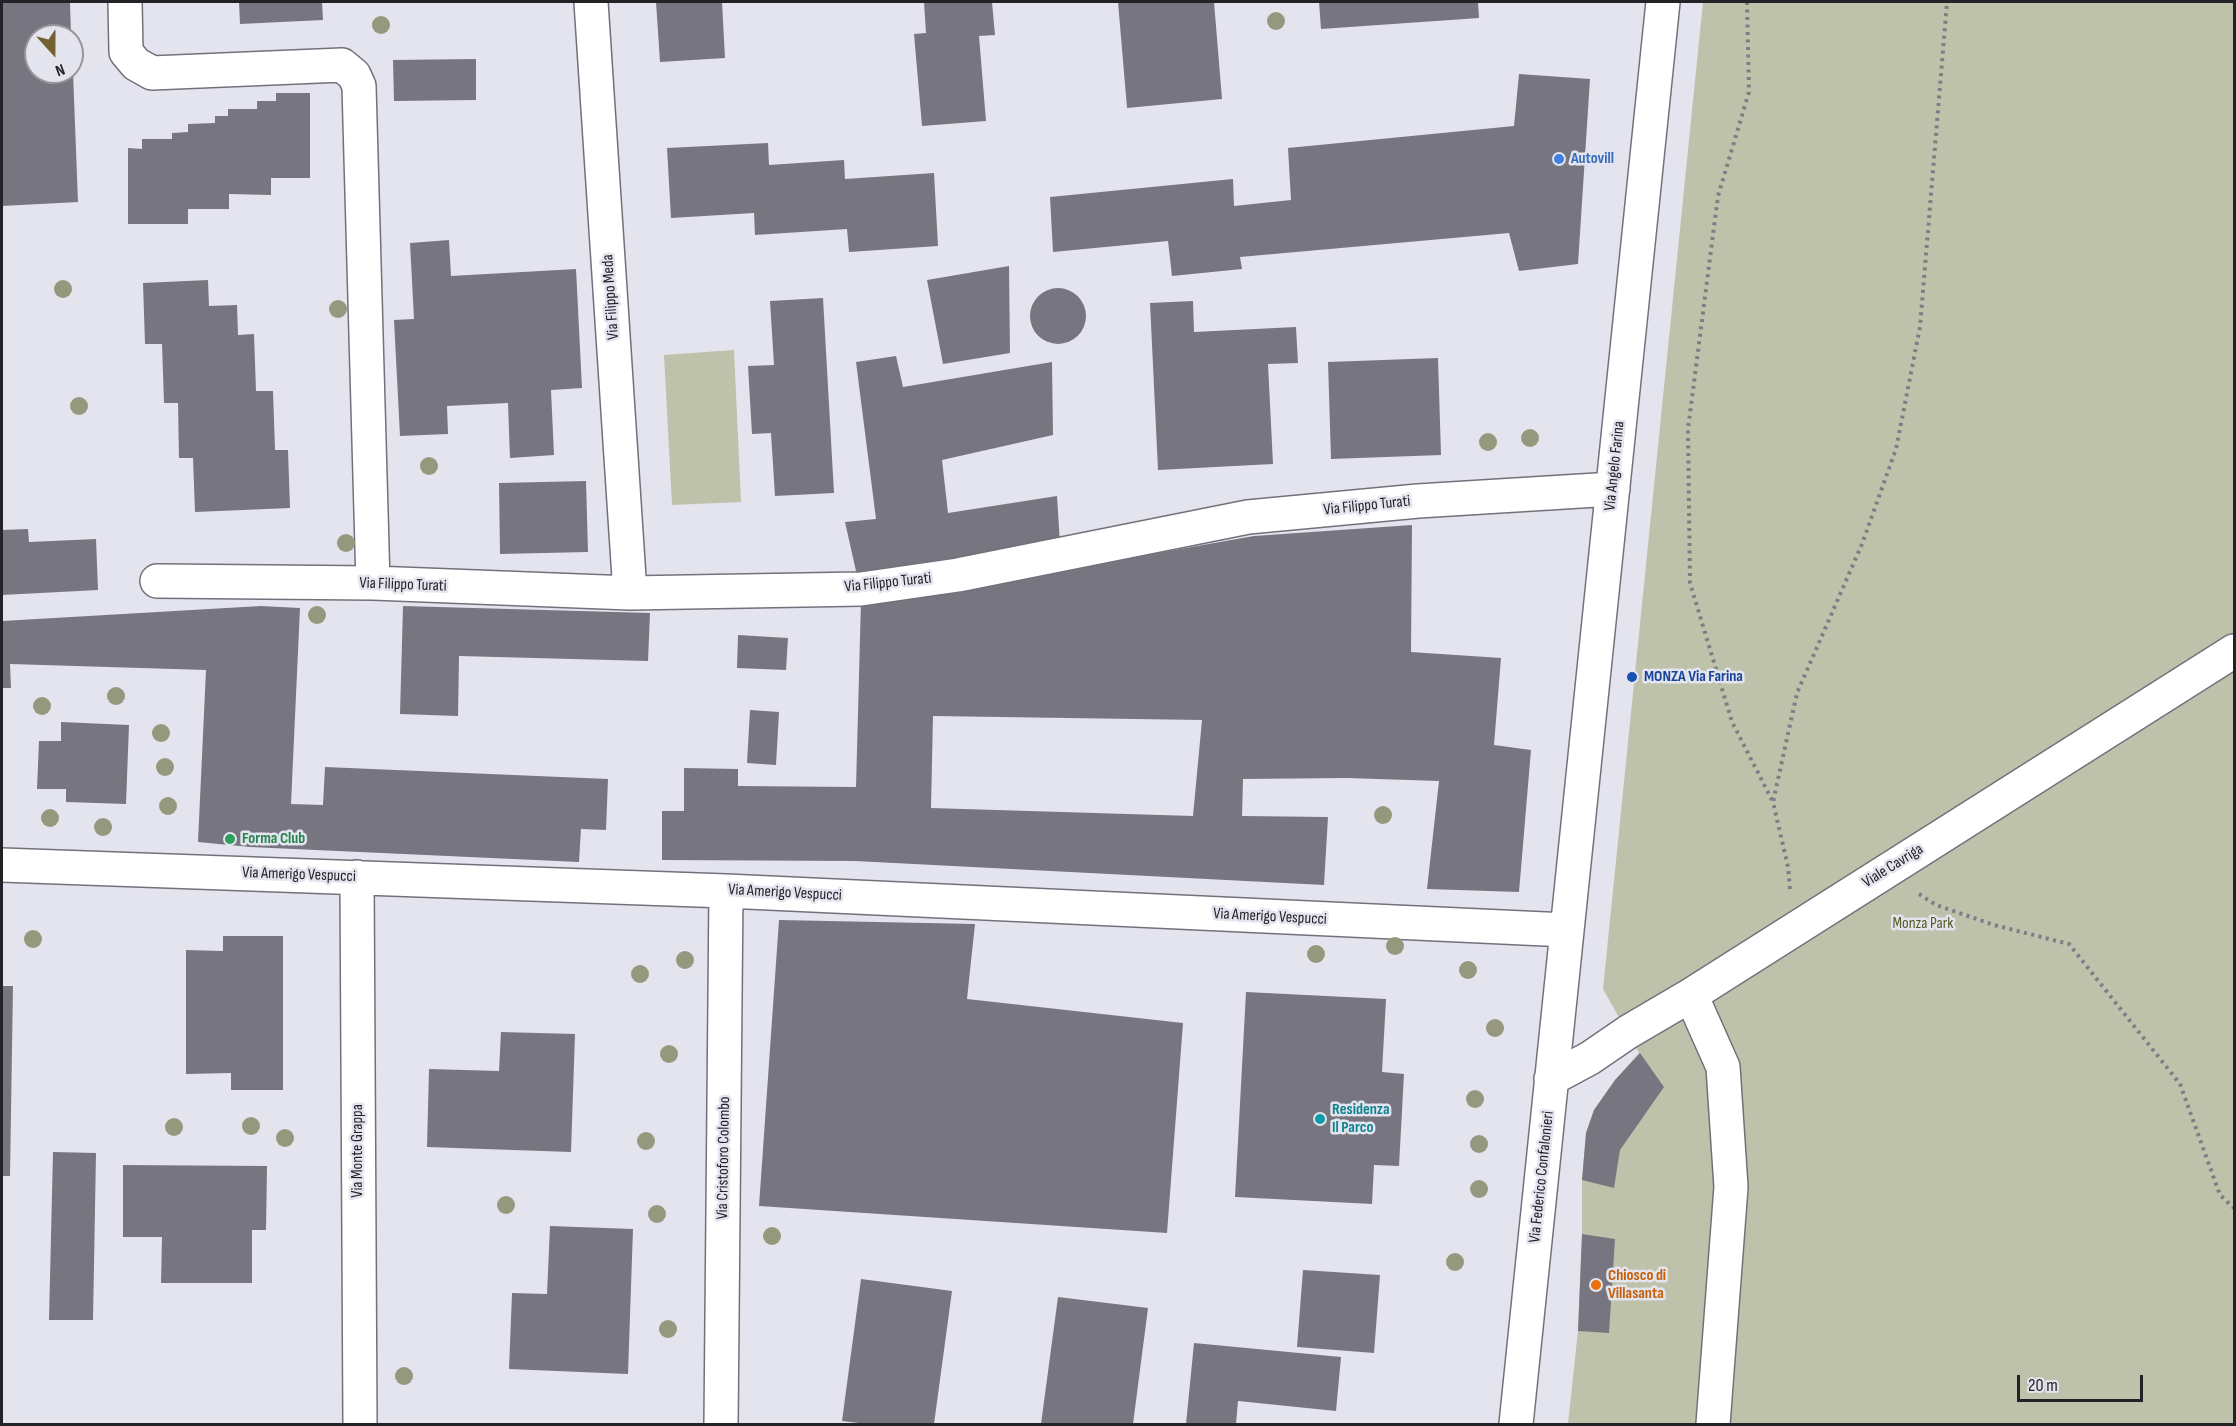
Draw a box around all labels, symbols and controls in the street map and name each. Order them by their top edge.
north arrow [24,24,84,84]
text: N [53,59,67,80]
place label: Autovill [1571,149,1614,169]
marker: Autovill [1552,152,1566,166]
street label: Via Filippo Meda [598,254,624,340]
street label: Via Angelo Farina [1601,420,1629,512]
street label: Via Filippo Turati [1323,492,1411,520]
street label: Via Filippo Turati [844,569,932,597]
street label: Via Filippo Turati [359,574,447,596]
place label: MONZA Via Farina [1644,667,1743,687]
marker: MONZA Via Farina [1625,670,1639,684]
place label: Forma Club [242,829,305,849]
marker: Forma Club [223,832,237,846]
street label: Viale Cavriga [1859,840,1927,892]
street label: Via Amerigo Vespucci [242,863,356,887]
street label: Via Amerigo Vespucci [728,880,842,906]
street label: Via Amerigo Vespucci [1213,904,1327,930]
park label: Monza Park [1893,914,1953,934]
street label: Via Cristoforo Colombo [713,1096,735,1220]
place label: Residenza Il Parco [1332,1100,1390,1138]
street label: Via Monte Grappa [348,1104,368,1198]
street label: Via Federico Confalonieri [1526,1110,1558,1244]
marker: Residenza Il Parco [1313,1112,1327,1126]
place label: Chiosco di Villasanta [1608,1266,1666,1304]
marker: Chiosco di Villasanta [1589,1278,1603,1292]
scale bar [2020,1363,2146,1401]
text: 20 m [2028,1375,2058,1396]

